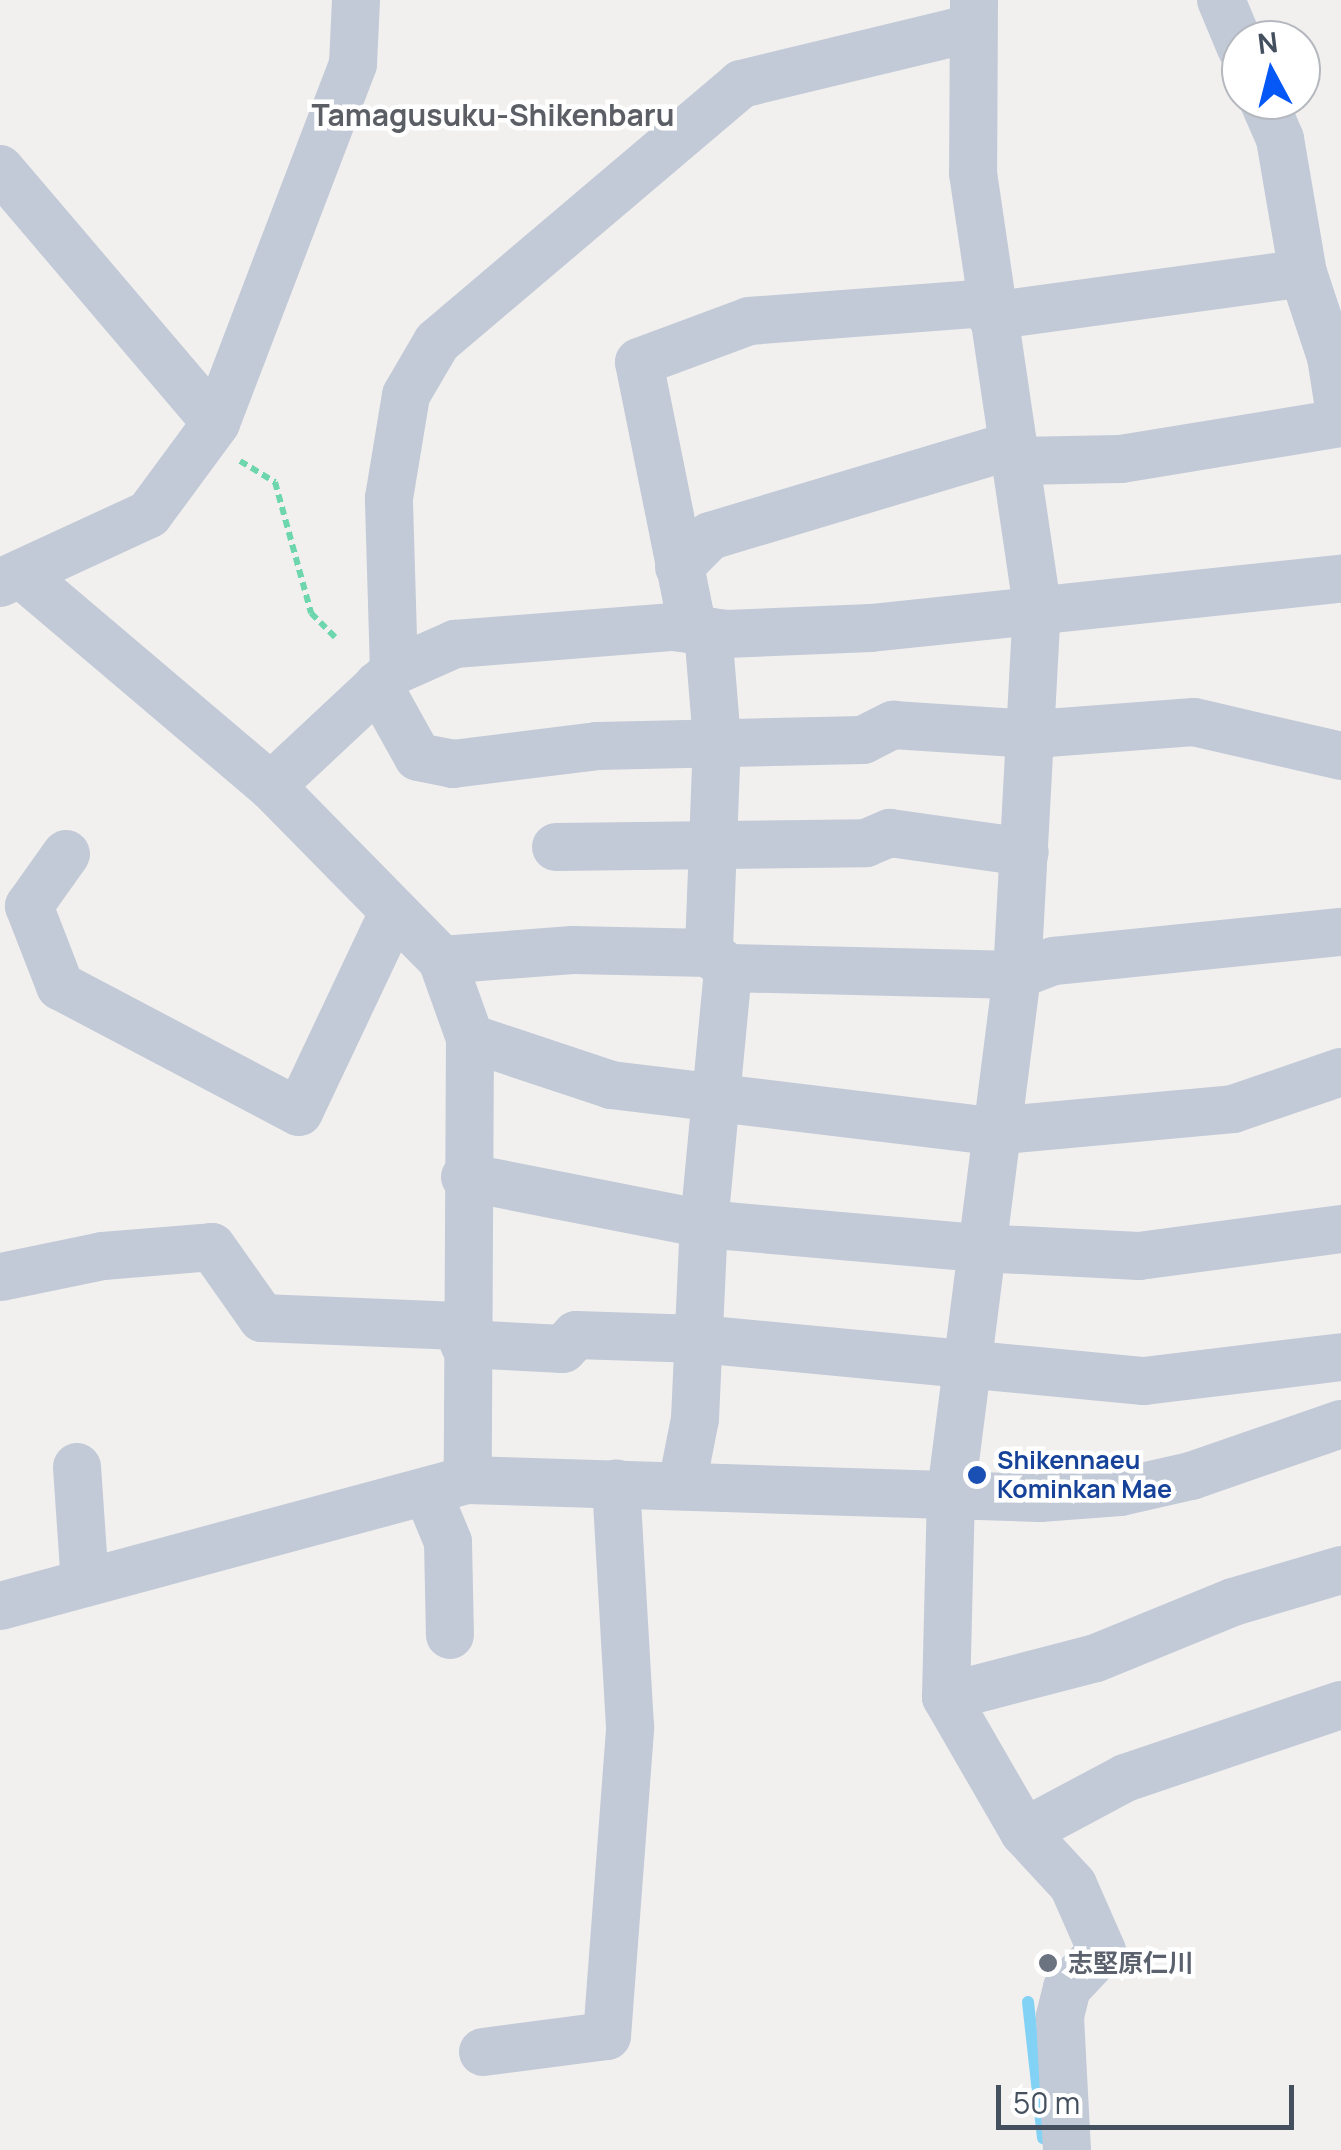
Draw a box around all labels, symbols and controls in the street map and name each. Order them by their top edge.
north arrow [1221,20,1321,120]
text: N [1255,22,1280,62]
district label: Tamagusuku-Shikenbaru [312,97,674,133]
place label: Shikennaeu Kominkan Mae [997,1446,1172,1505]
marker: Shikennaeu Kominkan Mae [966,1464,988,1486]
place label: 志堅原仁川 [1068,1948,1193,1978]
marker: 志堅原仁川 [1037,1952,1059,1974]
scale bar [1001,2065,1298,2127]
text: 50 m [1013,2082,1080,2123]

